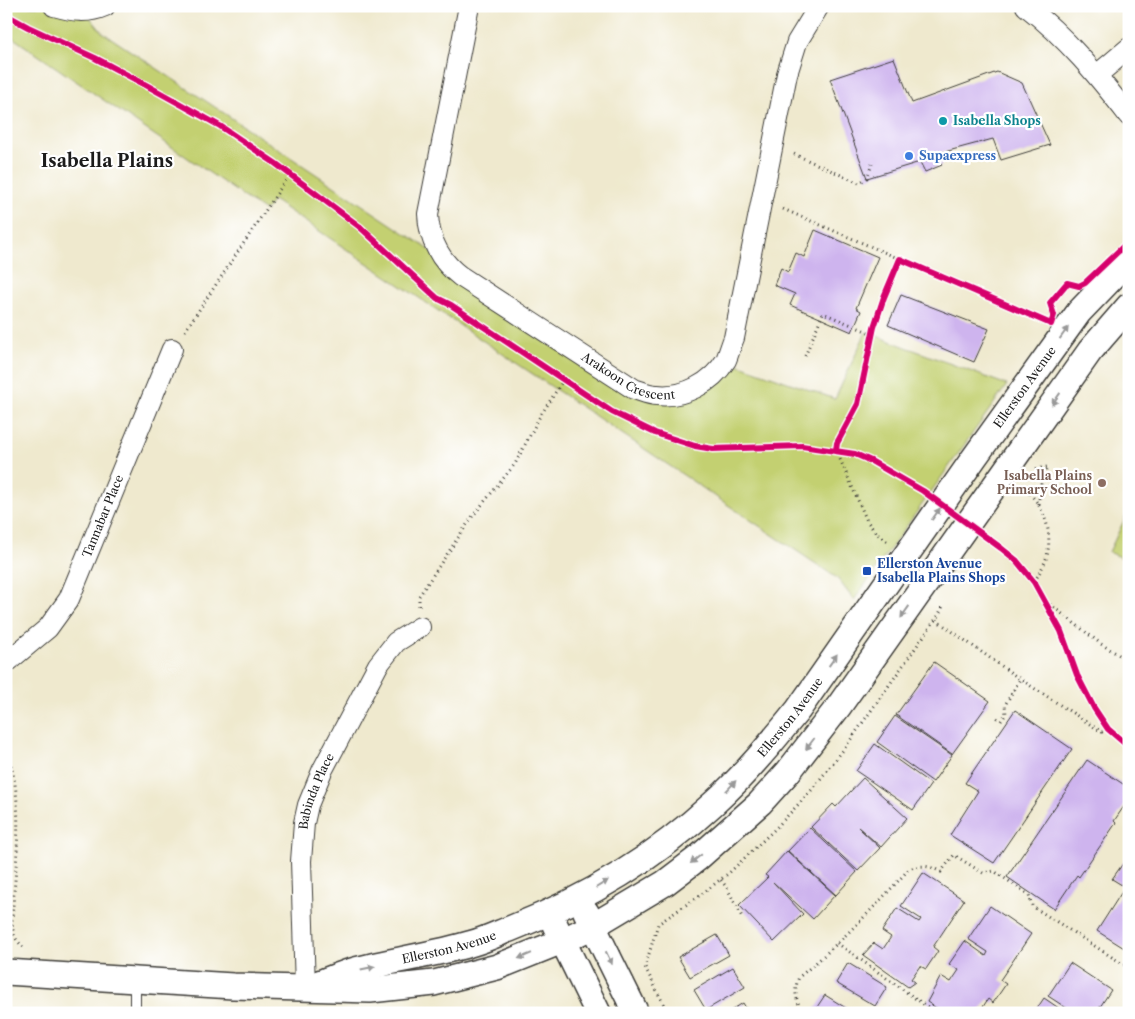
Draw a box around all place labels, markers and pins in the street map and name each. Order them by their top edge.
place label: Isabella Shops [953,113,1041,128]
marker: Isabella Shops [937,115,949,127]
place label: Supaexpress [919,148,997,163]
marker: Supaexpress [903,150,915,162]
place label: Isabella Plains Primary School [997,468,1092,497]
marker: Isabella Plains Primary School [1096,477,1108,489]
place label: Ellerston Avenue Isabella Plains Shops [877,556,1006,585]
marker: Ellerston Avenue Isabella Plains Shops [861,565,873,577]

